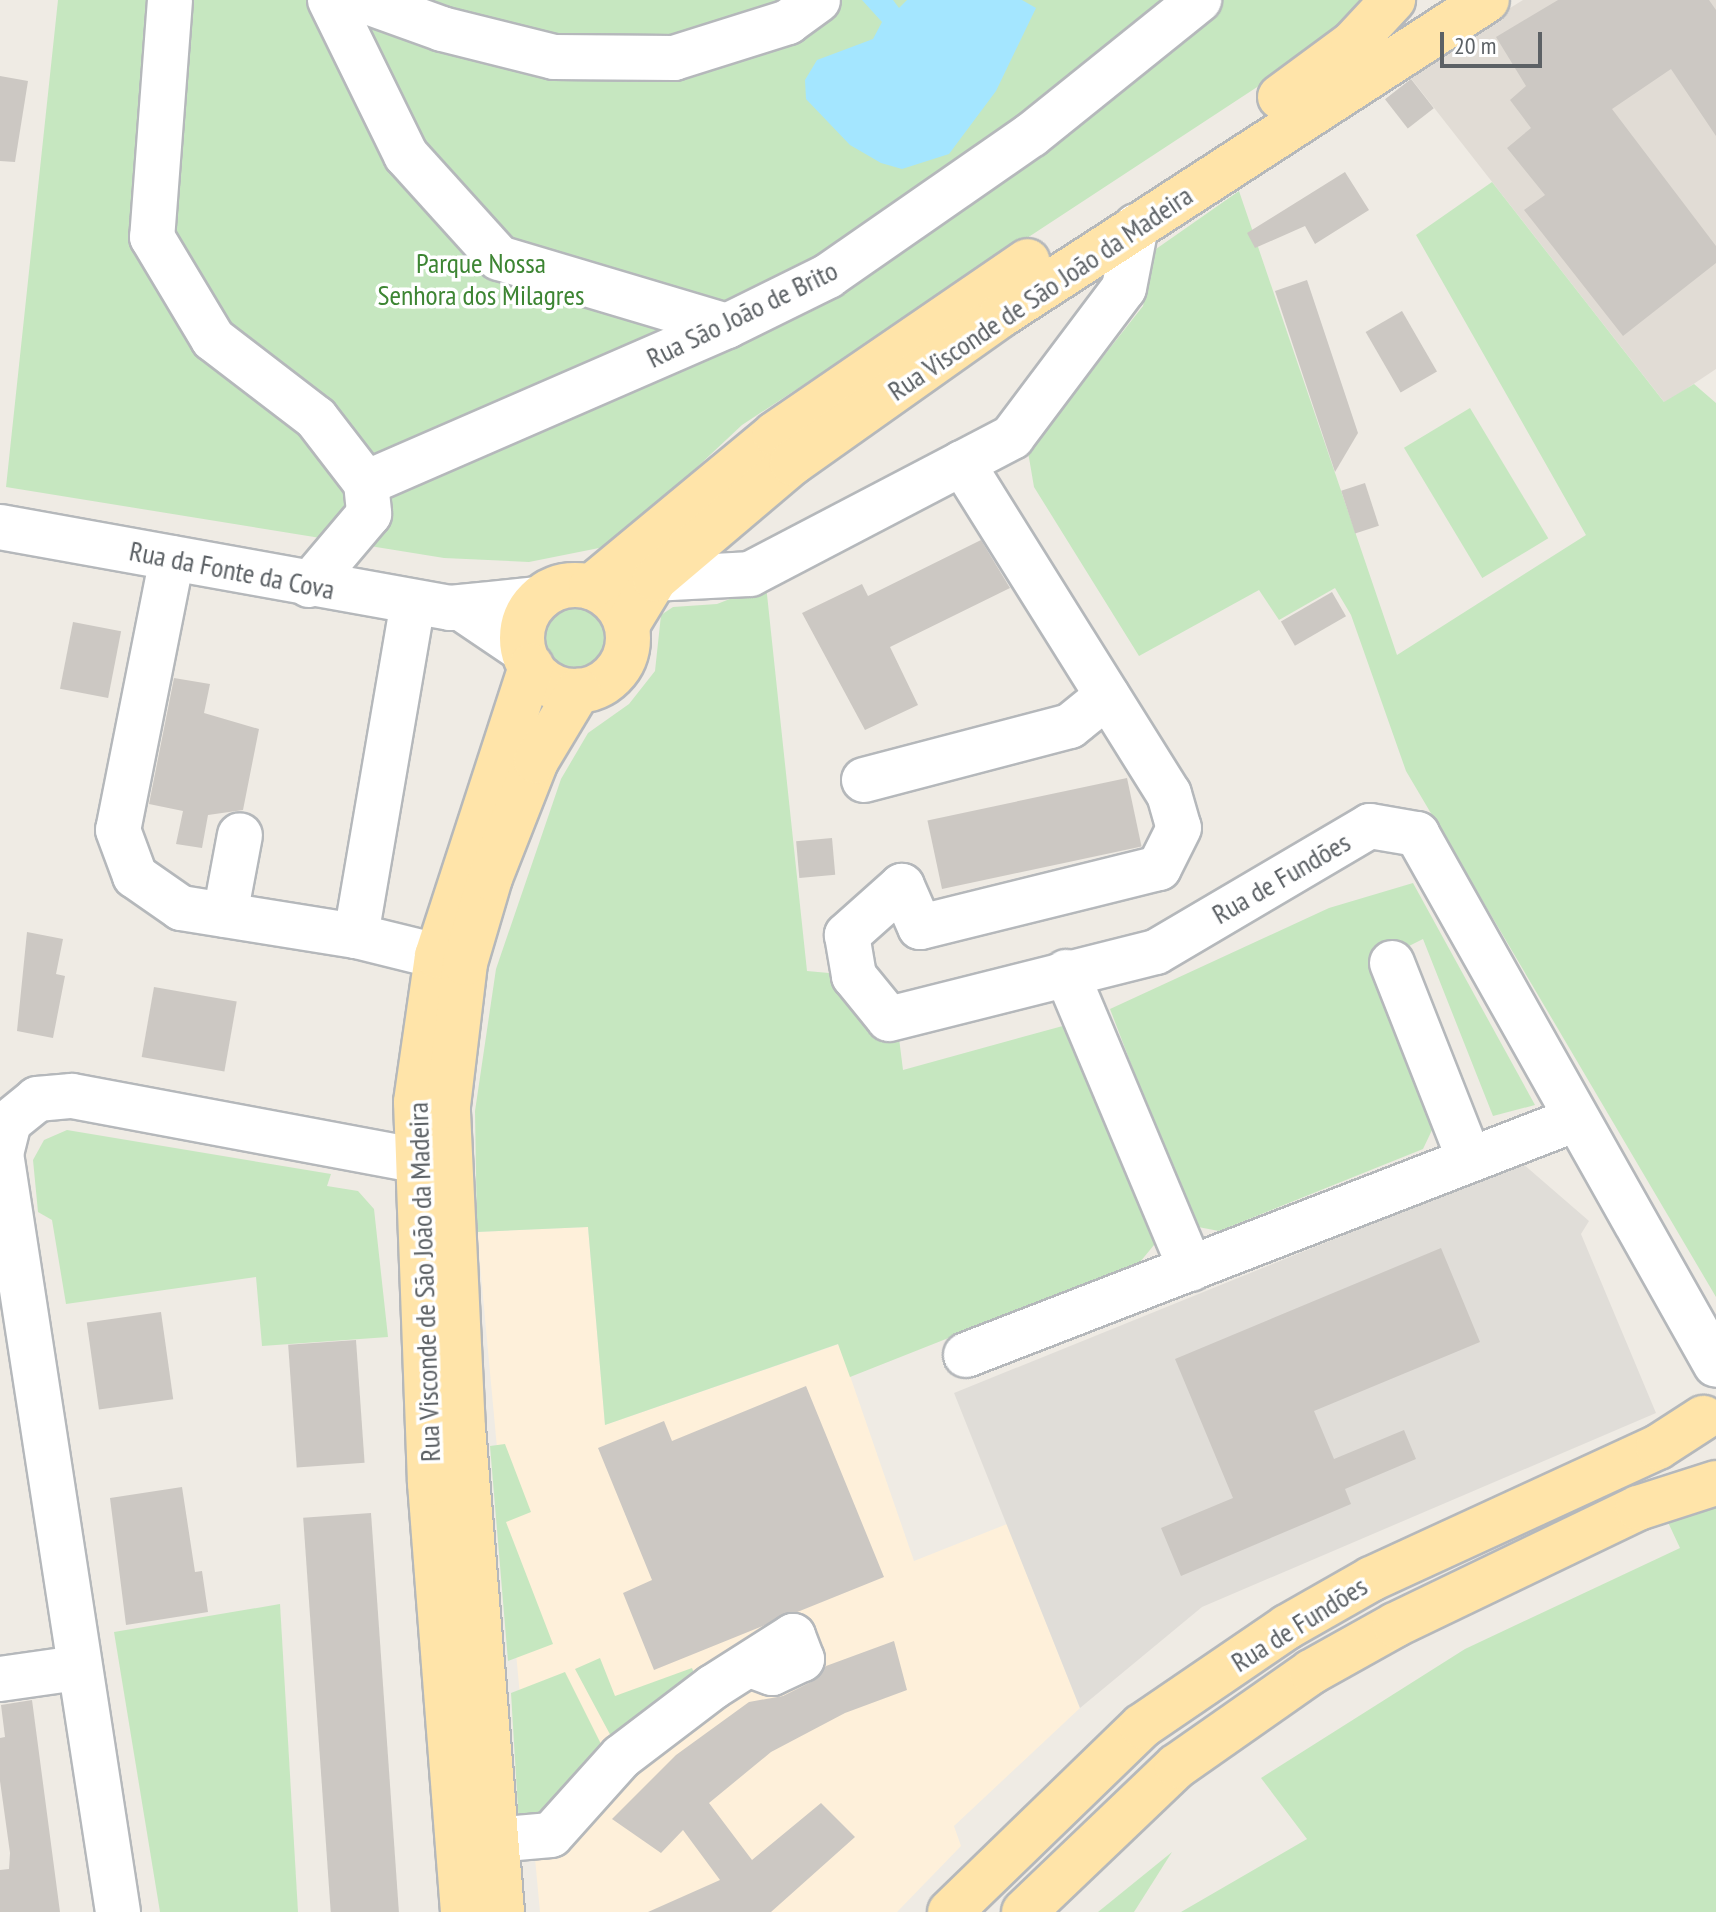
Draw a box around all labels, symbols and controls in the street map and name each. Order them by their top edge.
scale bar [1444,16,1546,66]
text: 20 m [1454,30,1496,61]
street label: Rua Visconde de São João da Madeira [881,178,1199,408]
park label: Parque Nossa Senhora dos Milagres [377,246,585,312]
street label: Rua São João de Brito [641,253,843,375]
street label: Rua da Fonte da Cova [127,534,337,606]
street label: Rua de Fundões [1206,825,1356,931]
street label: Rua Visconde de São João da Madeira [401,1101,447,1463]
street label: Rua de Fundões [1225,1569,1373,1679]

